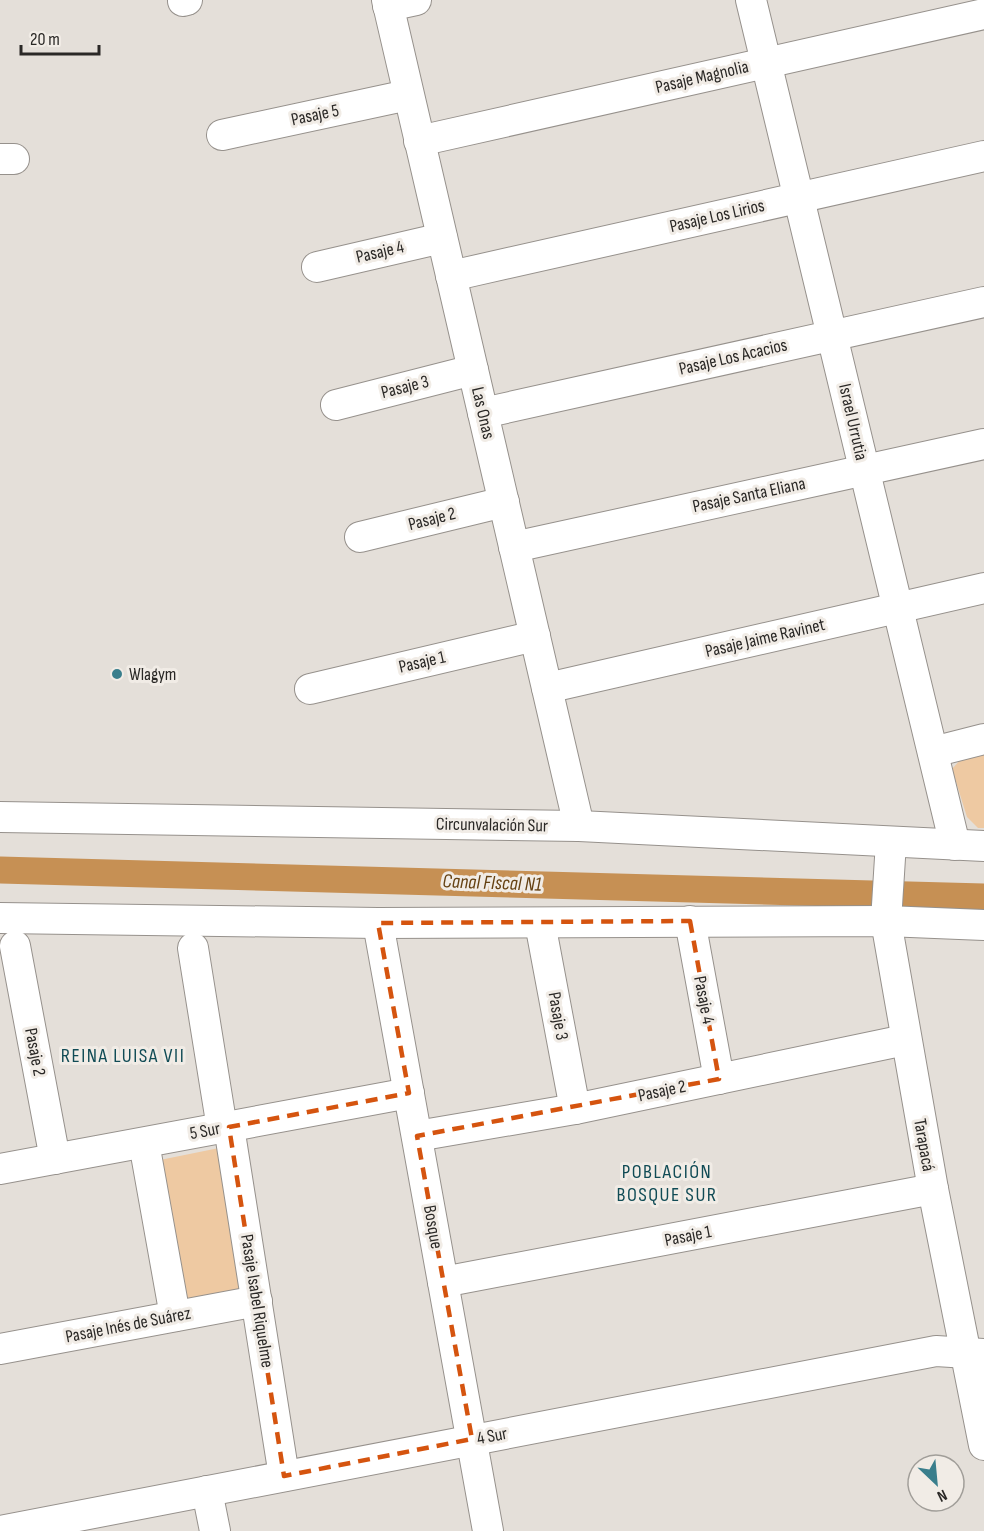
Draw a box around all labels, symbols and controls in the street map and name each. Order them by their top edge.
scale bar [21,18,99,56]
text: 20 m [30,29,60,50]
street label: Pasaje Magnolia [653,56,751,98]
street label: Pasaje 5 [289,100,341,130]
street label: Pasaje Los Lirios [668,195,766,237]
street label: Pasaje 4 [354,236,406,268]
street label: Pasaje Los Acacios [677,334,789,380]
street label: Pasaje 3 [379,371,431,403]
street label: Israel Urrutia [834,382,872,462]
street label: Las Onas [467,385,499,441]
street label: Pasaje Santa Eliana [691,473,807,517]
street label: Pasaje 2 [406,503,458,535]
street label: Pasaje Jaime Ravinet [703,614,827,662]
street label: Pasaje 1 [397,646,448,678]
place label: Wlagym [129,664,176,685]
marker: Wlagym [110,667,124,681]
street label: Circunvalación Sur [436,814,548,836]
water label: Canal FIscal N1 [442,869,542,897]
street label: Pasaje 4 [689,974,719,1026]
street label: Pasaje 3 [543,990,573,1042]
street label: Pasaje 2 [20,1026,50,1078]
district label: REINA LUISA VII [61,1044,185,1068]
street label: Pasaje 2 [636,1076,688,1106]
street label: Tarapacá [909,1117,939,1173]
street label: 5 Sur [188,1118,222,1144]
district label: POBLACIÓN BOSQUE SUR [616,1160,718,1207]
street label: Bosque [419,1203,447,1251]
street label: Pasaje 1 [663,1221,714,1251]
street label: Pasaje Isabel Riquelme [236,1233,278,1369]
street label: Pasaje Inés de Suárez [64,1302,193,1347]
street label: 4 Sur [475,1423,509,1449]
north arrow [906,1453,966,1513]
text: N [934,1485,950,1506]

